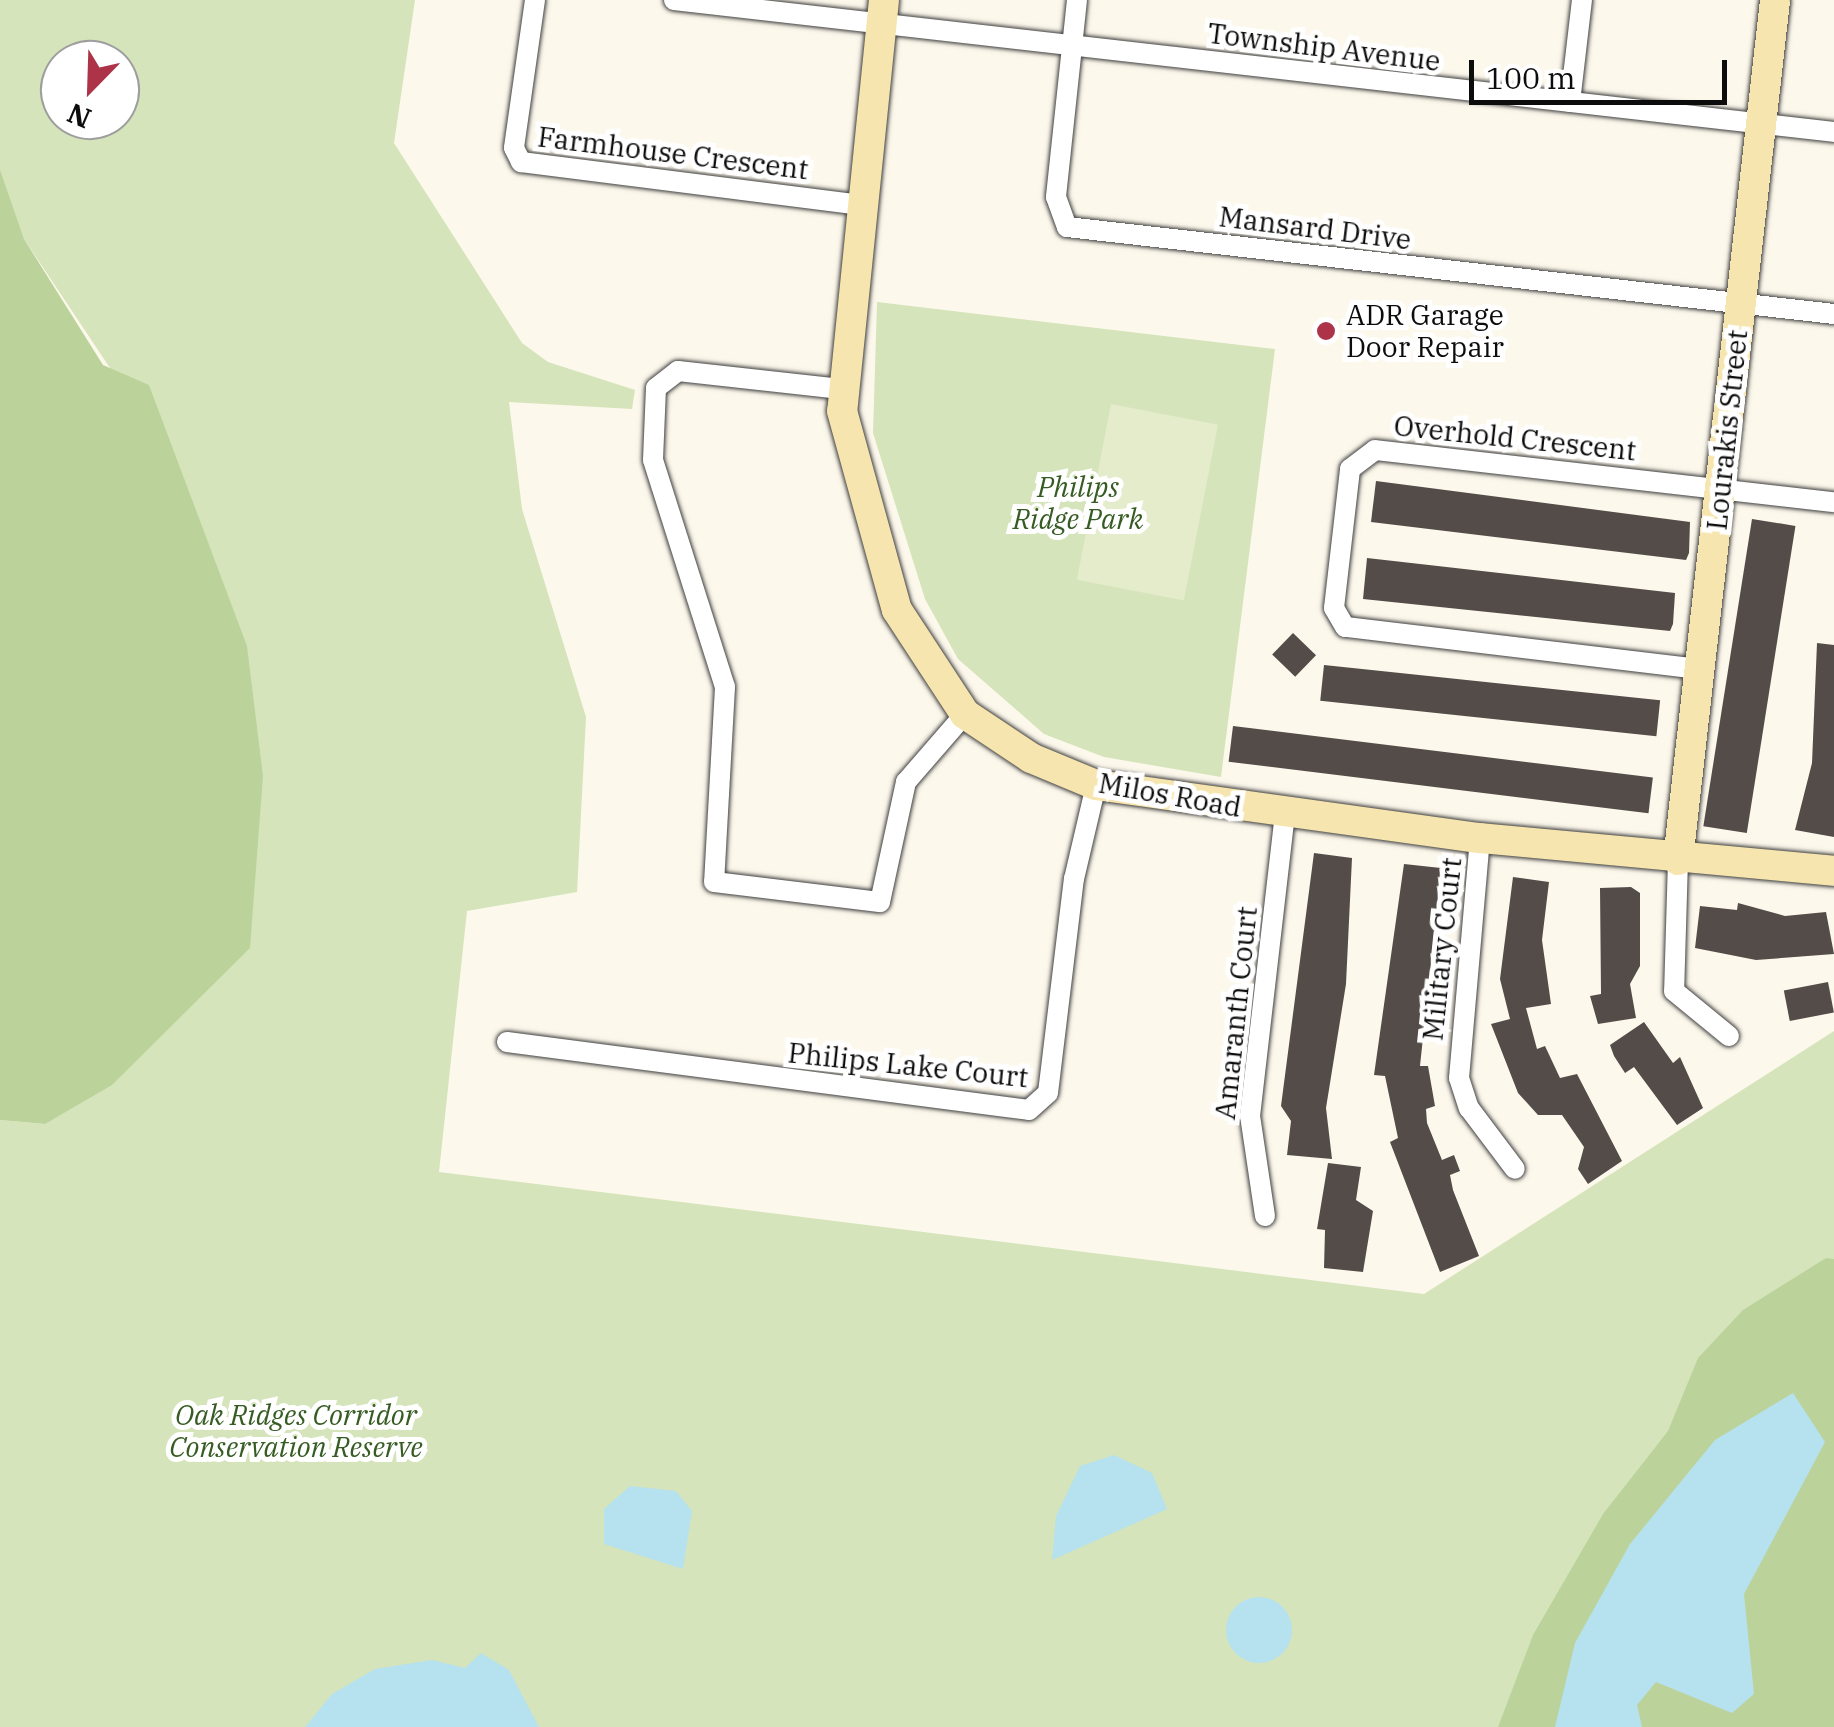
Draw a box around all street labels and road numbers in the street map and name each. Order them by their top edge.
street label: Township Avenue [1206,16,1442,78]
street label: Farmhouse Crescent [536,120,810,186]
street label: Mansard Drive [1217,200,1413,256]
street label: Lourakis Street [1700,328,1754,532]
street label: Overhold Crescent [1392,409,1638,467]
street label: Milos Road [1096,766,1244,824]
street label: Military Court [1416,856,1468,1042]
street label: Amaranth Court [1208,905,1264,1121]
street label: Philips Lake Court [786,1036,1030,1094]

